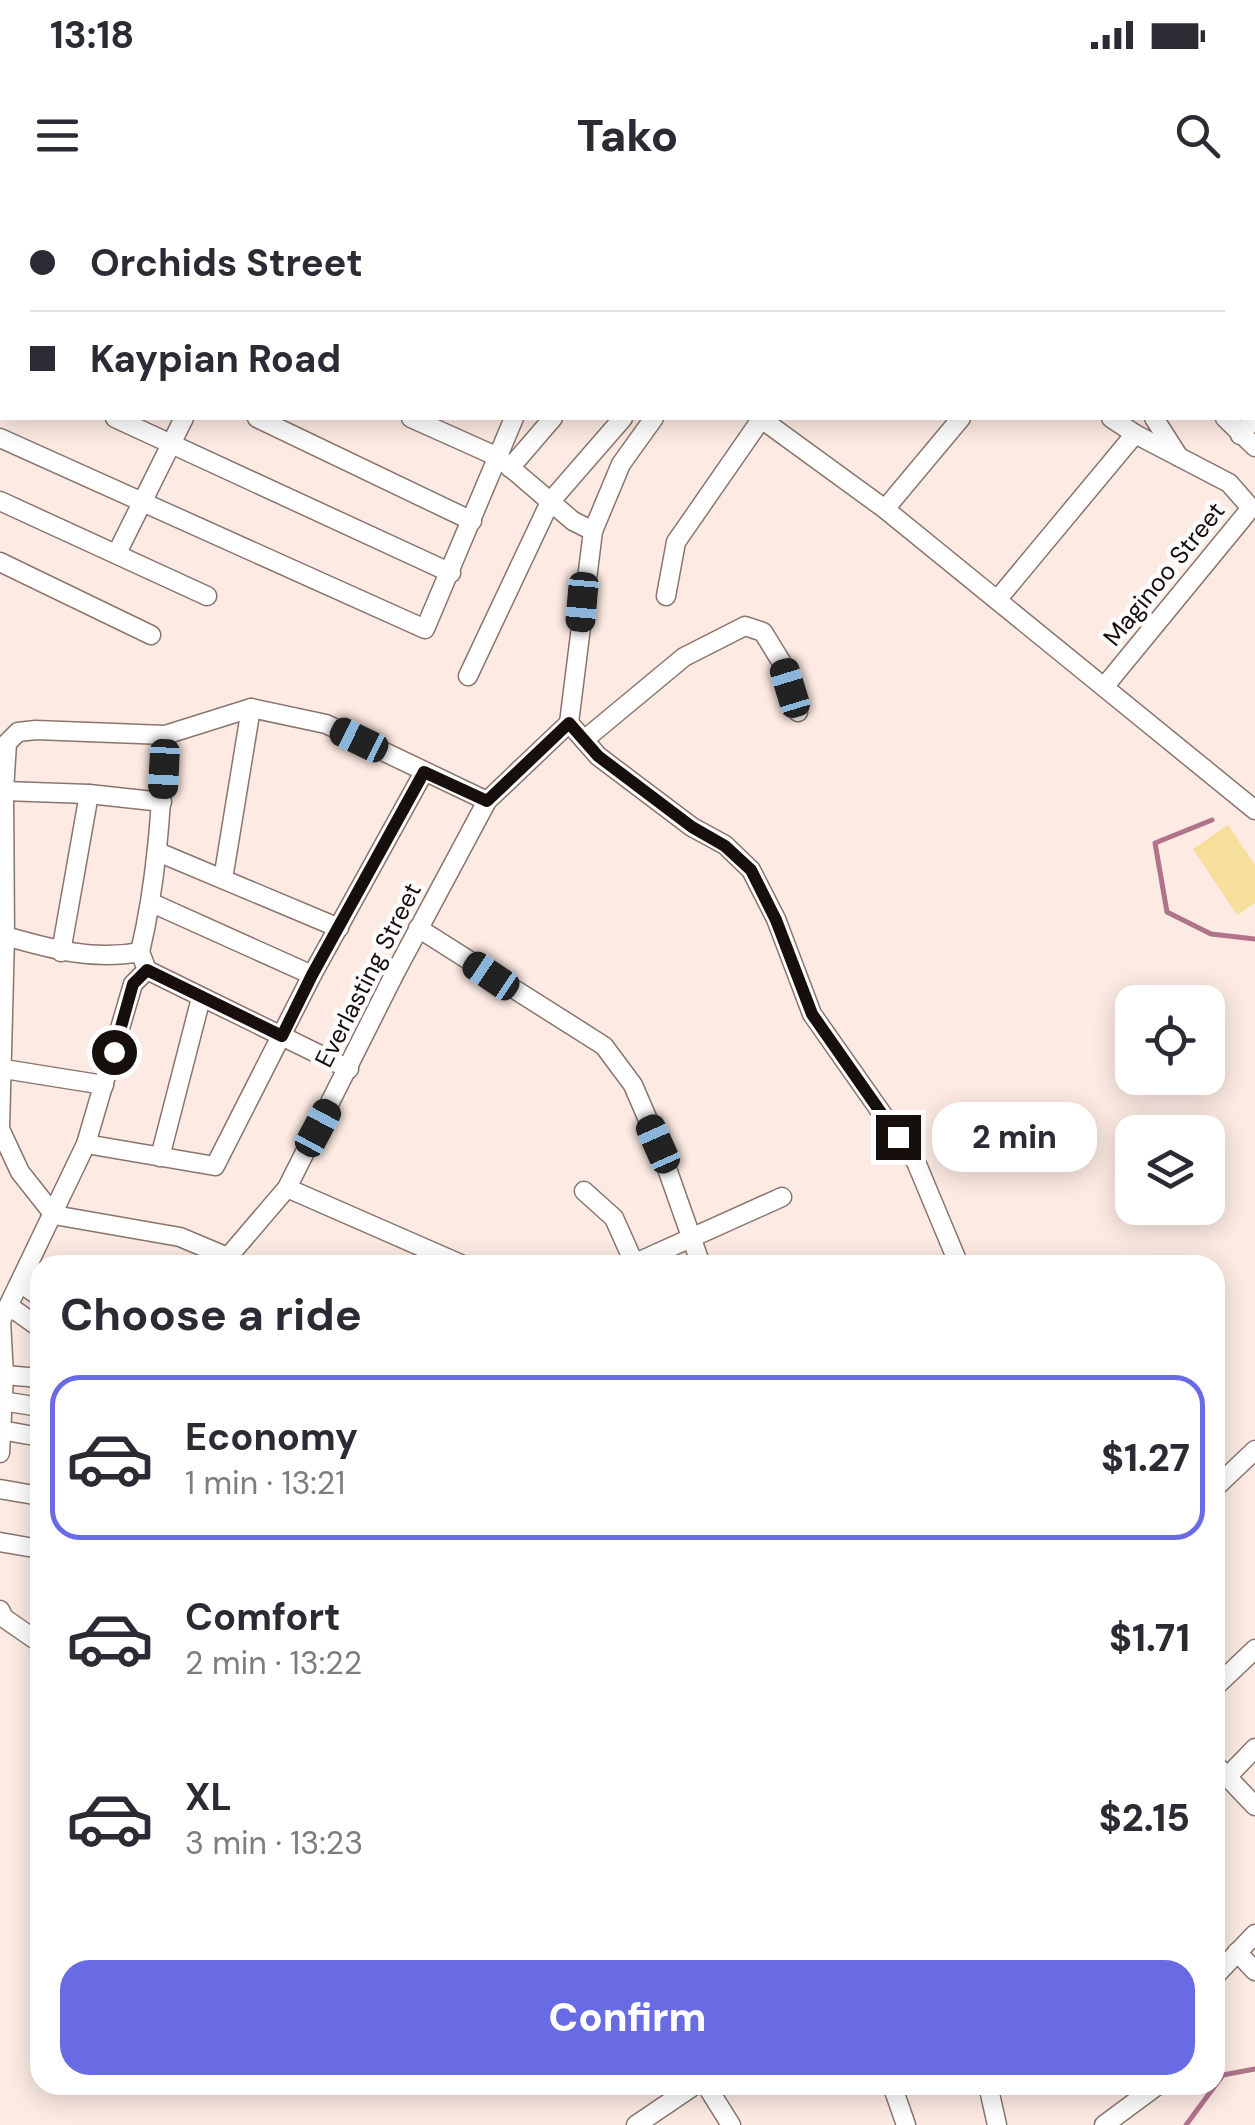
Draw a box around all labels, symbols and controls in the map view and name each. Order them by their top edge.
text: 13:18 [50,10,134,60]
text: Tako [577,106,678,165]
icon: menu [30,108,85,163]
icon: search [1170,108,1225,163]
text: Orchids Street [90,238,363,288]
text: Kaypian Road [90,334,341,384]
street label: Maginoo Street [1096,495,1232,653]
car [564,571,600,633]
car [767,655,813,721]
car [325,713,393,767]
car [147,738,181,800]
street label: Everlasting Street [307,877,429,1073]
car [458,947,524,1005]
map controls [1115,985,1225,1225]
button: locate [1115,985,1225,1095]
route start [92,1030,137,1075]
car [291,1094,345,1162]
callout: 2 min [933,1102,1098,1172]
car [632,1110,684,1178]
route end [876,1115,921,1160]
button: layers [1115,1115,1225,1225]
text: 2 min [972,1116,1057,1158]
text: Choose a ride [60,1285,362,1344]
text: Economy [185,1412,358,1462]
icon: car [65,1413,155,1503]
text: $1.27 [1101,1433,1190,1483]
text: 1 min · 13:21 [185,1462,345,1504]
text: Comfort [185,1592,341,1642]
icon: car [65,1593,155,1683]
text: $1.71 [1109,1613,1190,1663]
text: 2 min · 13:22 [185,1642,362,1684]
text: XL [185,1772,232,1822]
icon: car [65,1773,155,1863]
text: $2.15 [1099,1793,1190,1843]
text: 3 min · 13:23 [185,1822,363,1864]
button: Confirm [60,1960,1195,2075]

